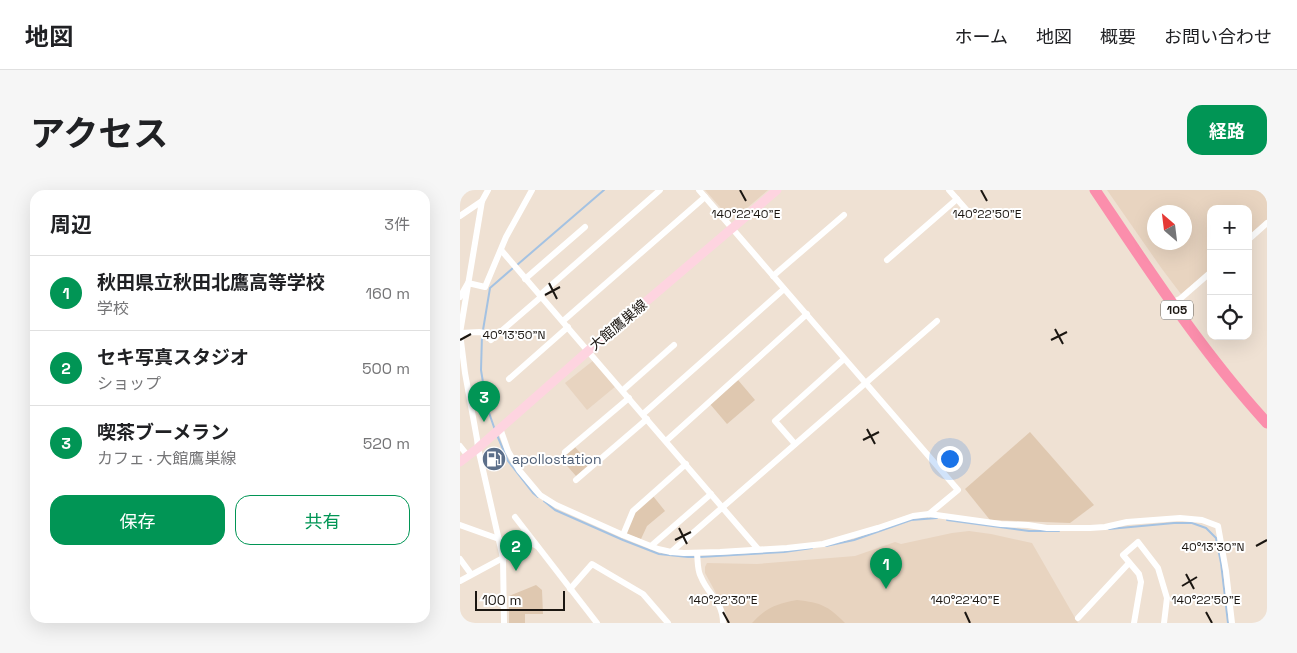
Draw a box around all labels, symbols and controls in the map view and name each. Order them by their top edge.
text: 地図 [25,21,73,52]
text: ホーム [955,25,1008,48]
text: 地図 [1036,25,1072,48]
text: 概要 [1100,25,1136,48]
text: お問い合わせ [1164,25,1272,48]
button: 経路 [1187,105,1267,155]
text: アクセス [30,112,168,156]
north arrow [1147,205,1192,250]
map controls [1207,205,1252,340]
button: + [1207,205,1252,250]
text: 140°22'40"E [712,206,781,222]
text: 140°22'50"E [952,206,1022,222]
text: 周辺 [50,211,92,238]
text: 3件 [384,214,410,235]
button: − [1207,250,1252,295]
text: 秋田県立秋田北鷹高等学校 [97,270,325,295]
text: 1 [62,283,70,304]
text: 160 m [365,283,410,304]
button: locate [1207,295,1252,340]
street label: 大館鷹巣線 [585,296,651,354]
text: 学校 [97,298,129,319]
road number: 105 [1161,300,1193,320]
text: 40°13'50"N [483,327,546,343]
text: セキ写真スタジオ [97,345,249,370]
text: 2 [61,358,71,379]
text: 500 m [362,358,410,379]
text: ショップ [97,373,161,394]
pin: 3 [468,381,500,422]
text: 喫茶ブーメラン [97,420,229,445]
text: 3 [61,433,71,454]
text: 520 m [363,433,410,454]
fuel station icon: apollostation [481,446,507,472]
your location [937,446,963,472]
text: カフェ · 大館鷹巣線 [97,448,236,469]
place label: apollostation [512,450,602,468]
button: 保存 [50,495,225,545]
button: 共有 [235,495,410,545]
pin: 2 [500,530,532,571]
text: 40°13'30"N [1181,539,1245,555]
pin: 1 [870,548,902,589]
scale bar [475,588,565,611]
text: 100 m [482,591,521,609]
text: 140°22'30"E [688,592,758,608]
text: 140°22'40"E [931,592,1000,608]
text: 140°22'50"E [1171,592,1241,608]

